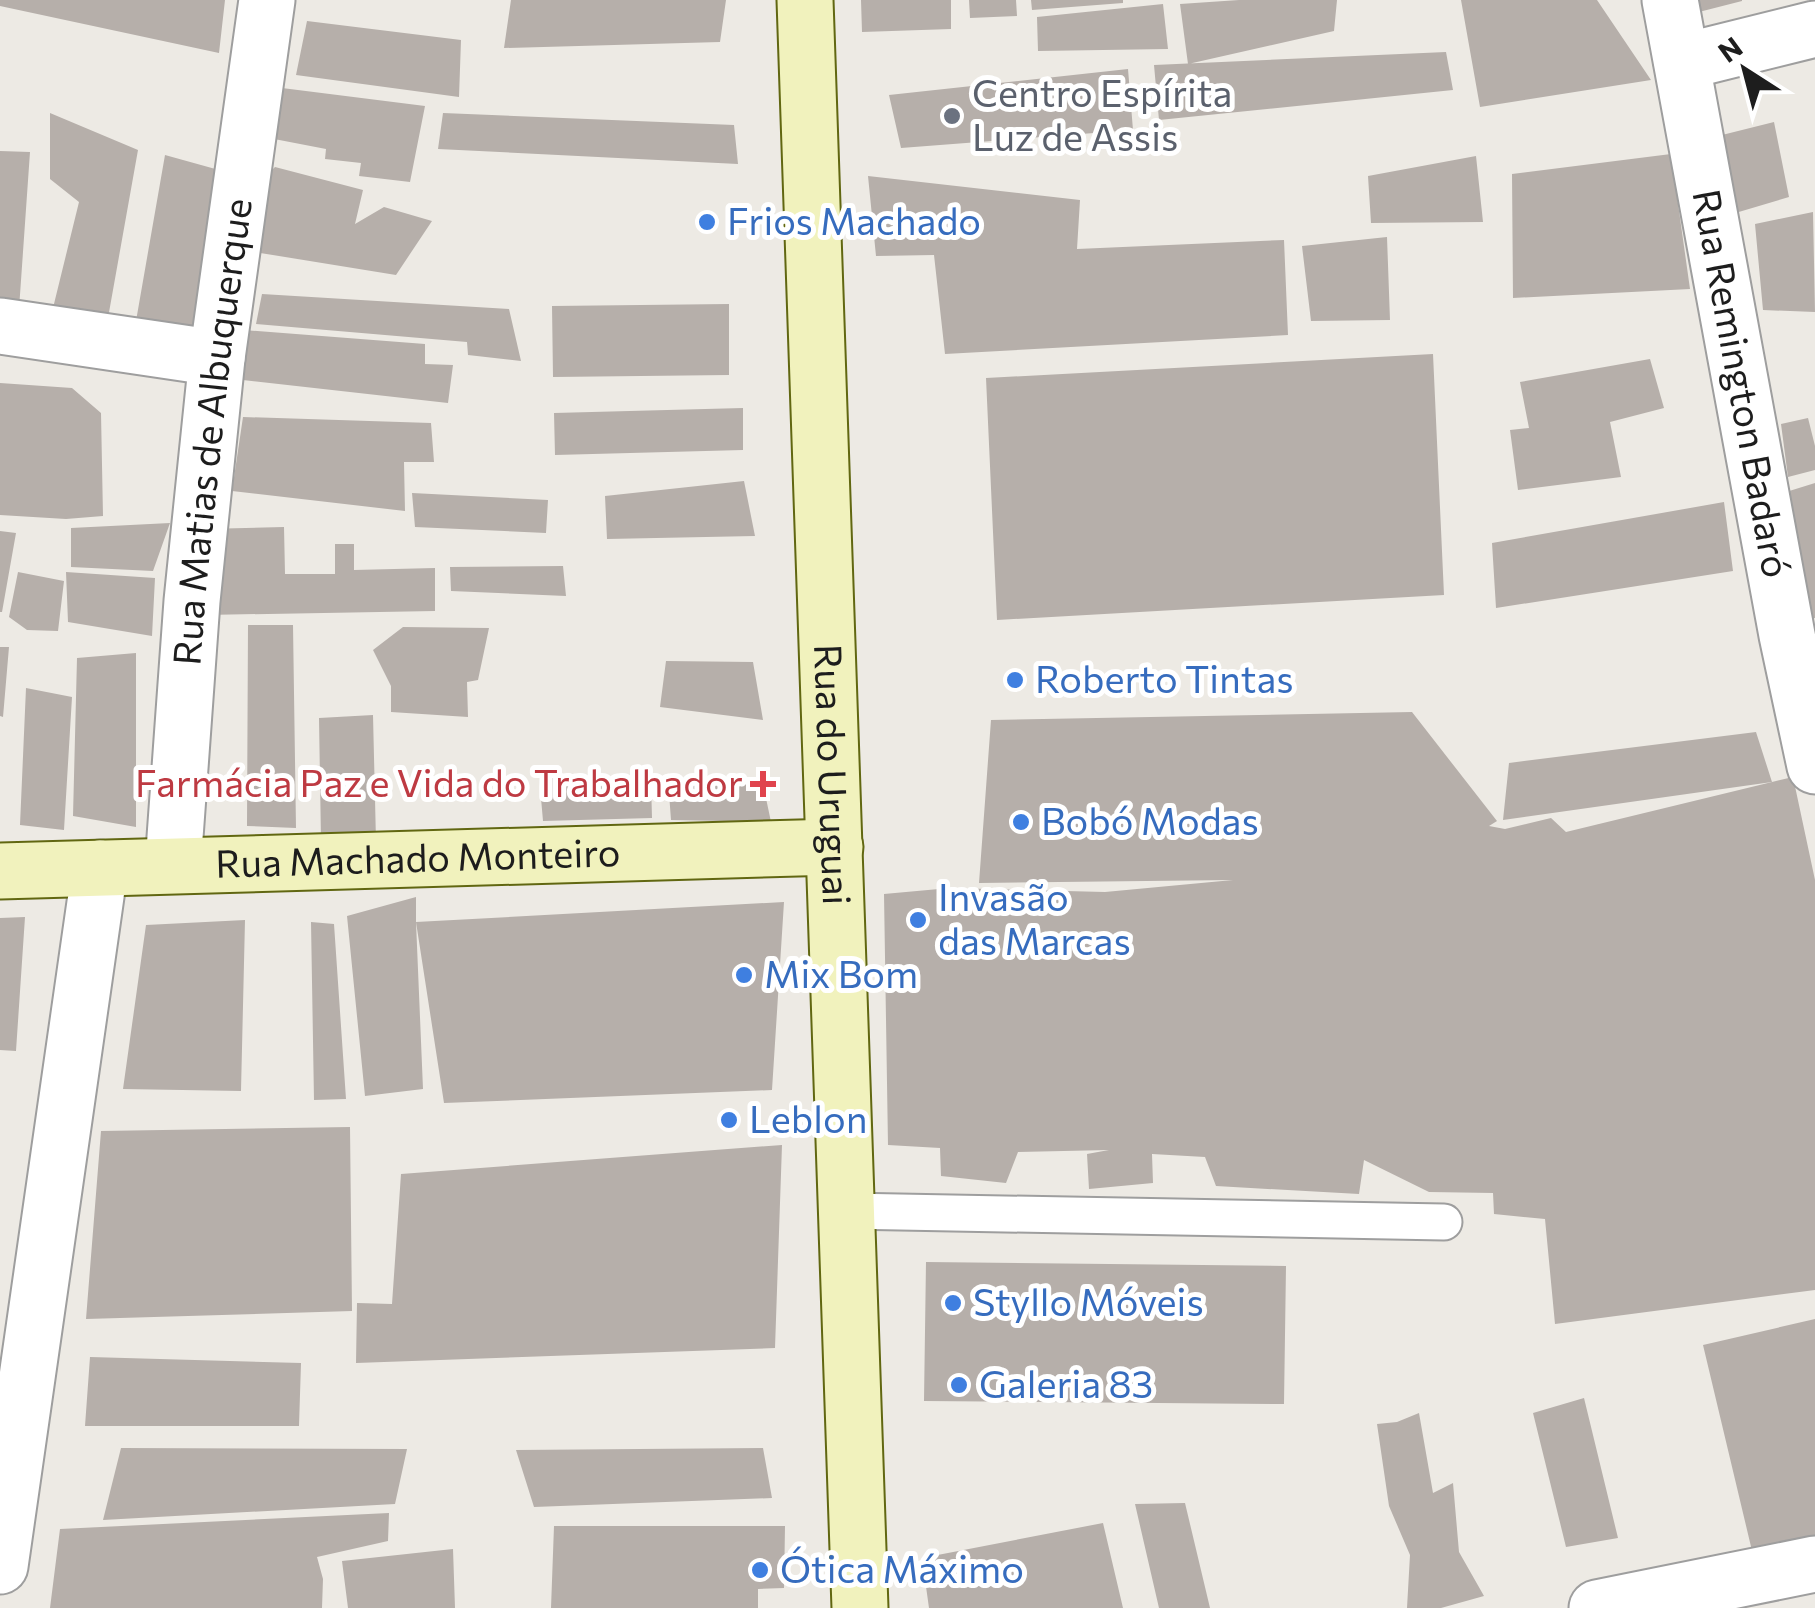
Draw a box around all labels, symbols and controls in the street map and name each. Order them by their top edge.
north arrow [1695,20,1795,120]
text: N [1711,29,1748,69]
place label: Centro Espírita Luz de Assis [972,68,1232,159]
marker: Centro Espírita Luz de Assis [941,105,963,127]
street label: Rua Remington Badaró [1684,185,1802,581]
street label: Rua Matias de Albuquerque [161,195,260,667]
place label: Frios Machado [727,196,981,243]
marker: Frios Machado [696,211,718,233]
street label: Rua do Uruguai [806,643,862,906]
place label: Roberto Tintas [1035,654,1294,701]
marker: Roberto Tintas [1004,669,1026,691]
place label: Farmácia Paz e Vida do Trabalhador [135,758,743,805]
marker: Farmácia Paz e Vida do Trabalhador [752,773,774,795]
place label: Bobó Modas [1041,796,1259,843]
marker: Bobó Modas [1010,811,1032,833]
street label: Rua Machado Monteiro [215,827,621,886]
place label: Invasão das Marcas [938,872,1131,963]
marker: Invasão das Marcas [907,909,929,931]
place label: Mix Bom [764,949,918,996]
marker: Mix Bom [733,964,755,986]
place label: Leblon [749,1094,867,1141]
marker: Leblon [718,1109,740,1131]
place label: Styllo Móveis [973,1277,1204,1324]
marker: Styllo Móveis [942,1292,964,1314]
place label: Galeria 83 [979,1359,1153,1406]
marker: Galeria 83 [948,1374,970,1396]
place label: Ótica Máximo [780,1544,1024,1591]
marker: Ótica Máximo [749,1559,771,1581]

